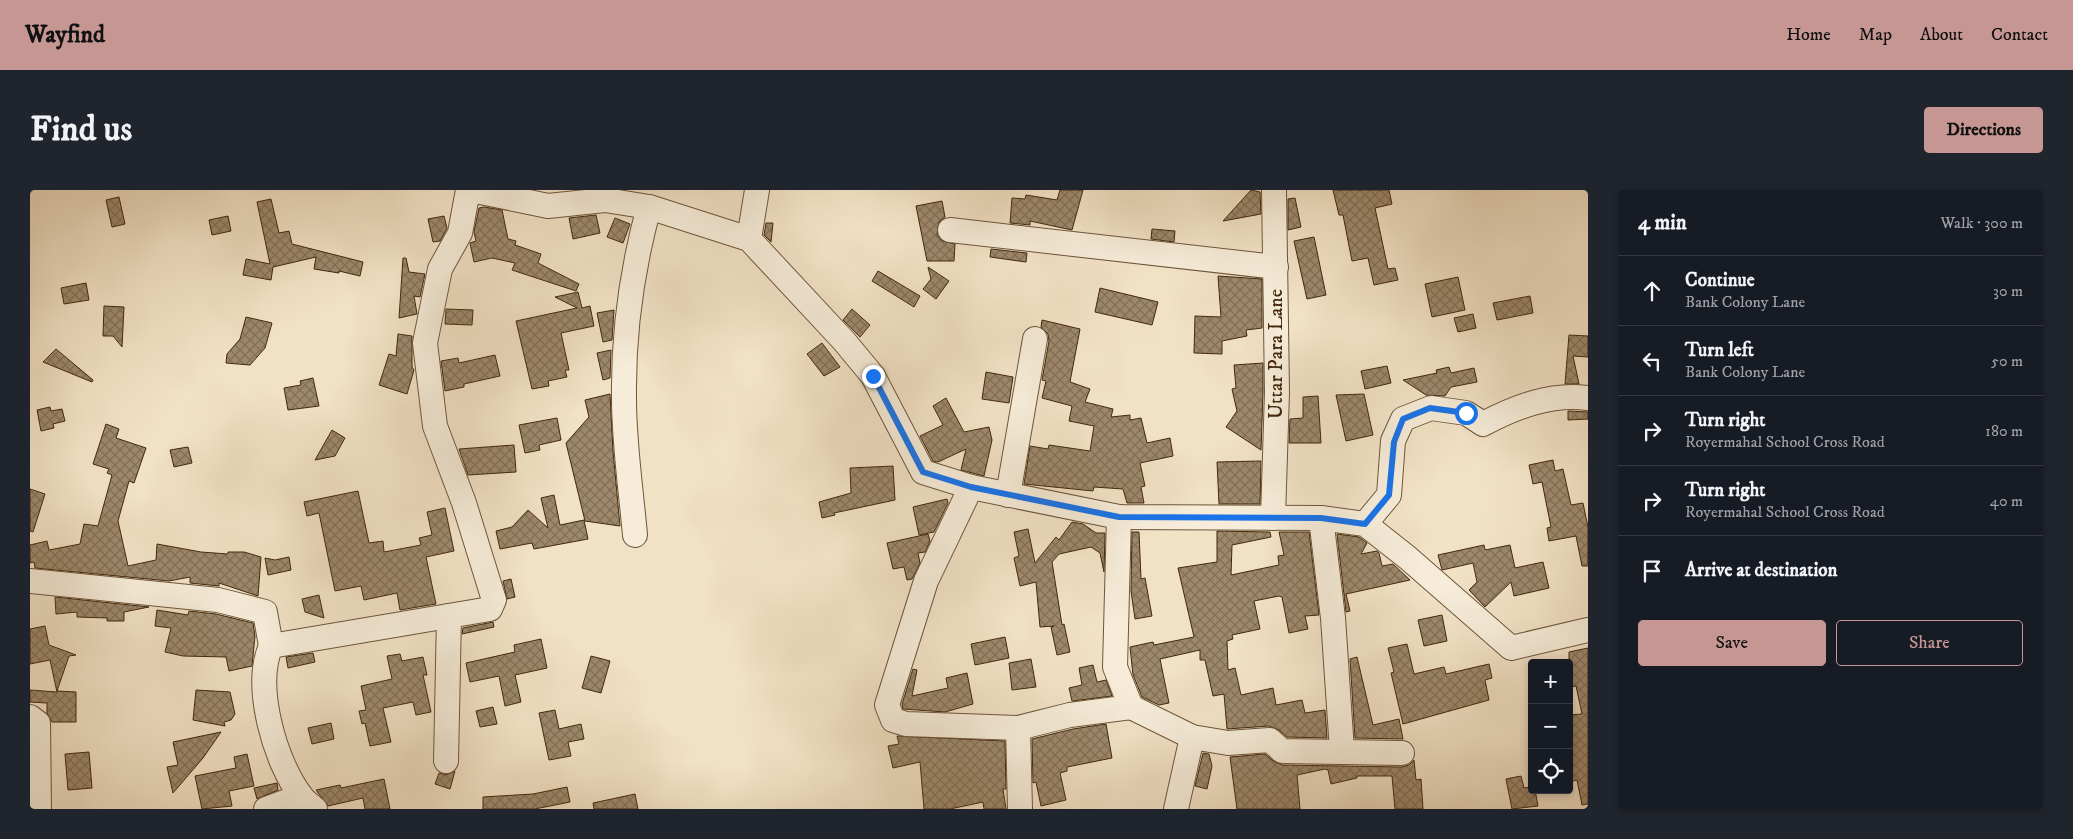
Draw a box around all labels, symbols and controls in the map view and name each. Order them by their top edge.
text: Wayfind [25,20,105,50]
text: Home [1786,24,1831,46]
text: Map [1859,24,1892,46]
text: About [1920,24,1963,46]
text: Contact [1991,24,2048,46]
button: Directions [1924,107,2043,153]
text: Find us [30,108,132,152]
text: 4 min [1638,210,1687,236]
text: Walk · 300 m [1940,213,2023,233]
text: Continue [1685,269,1755,292]
icon: ahead [1638,277,1666,305]
text: 30 m [1993,281,2023,301]
street label: Uttar Para Lane [1264,289,1289,419]
text: Bank Colony Lane [1685,292,1805,312]
text: Turn left [1685,339,1754,362]
icon: left [1638,347,1666,375]
text: 50 m [1991,351,2023,371]
text: Bank Colony Lane [1685,362,1805,382]
route end [862,365,885,388]
route start [1455,402,1478,425]
text: Turn right [1685,409,1765,432]
icon: right [1638,417,1666,445]
text: 180 m [1985,421,2023,441]
text: Royermahal School Cross Road [1685,432,1885,452]
text: Turn right [1685,479,1765,502]
icon: right [1638,487,1666,515]
text: 40 m [1990,491,2023,511]
text: Royermahal School Cross Road [1685,502,1885,522]
icon: arrive [1638,557,1666,585]
text: Arrive at destination [1685,559,1837,582]
button: Save [1638,620,1826,666]
button: Share [1836,620,2023,666]
map controls [1528,659,1573,794]
button: + [1528,659,1573,704]
button: − [1528,704,1573,749]
button: locate [1528,749,1573,794]

